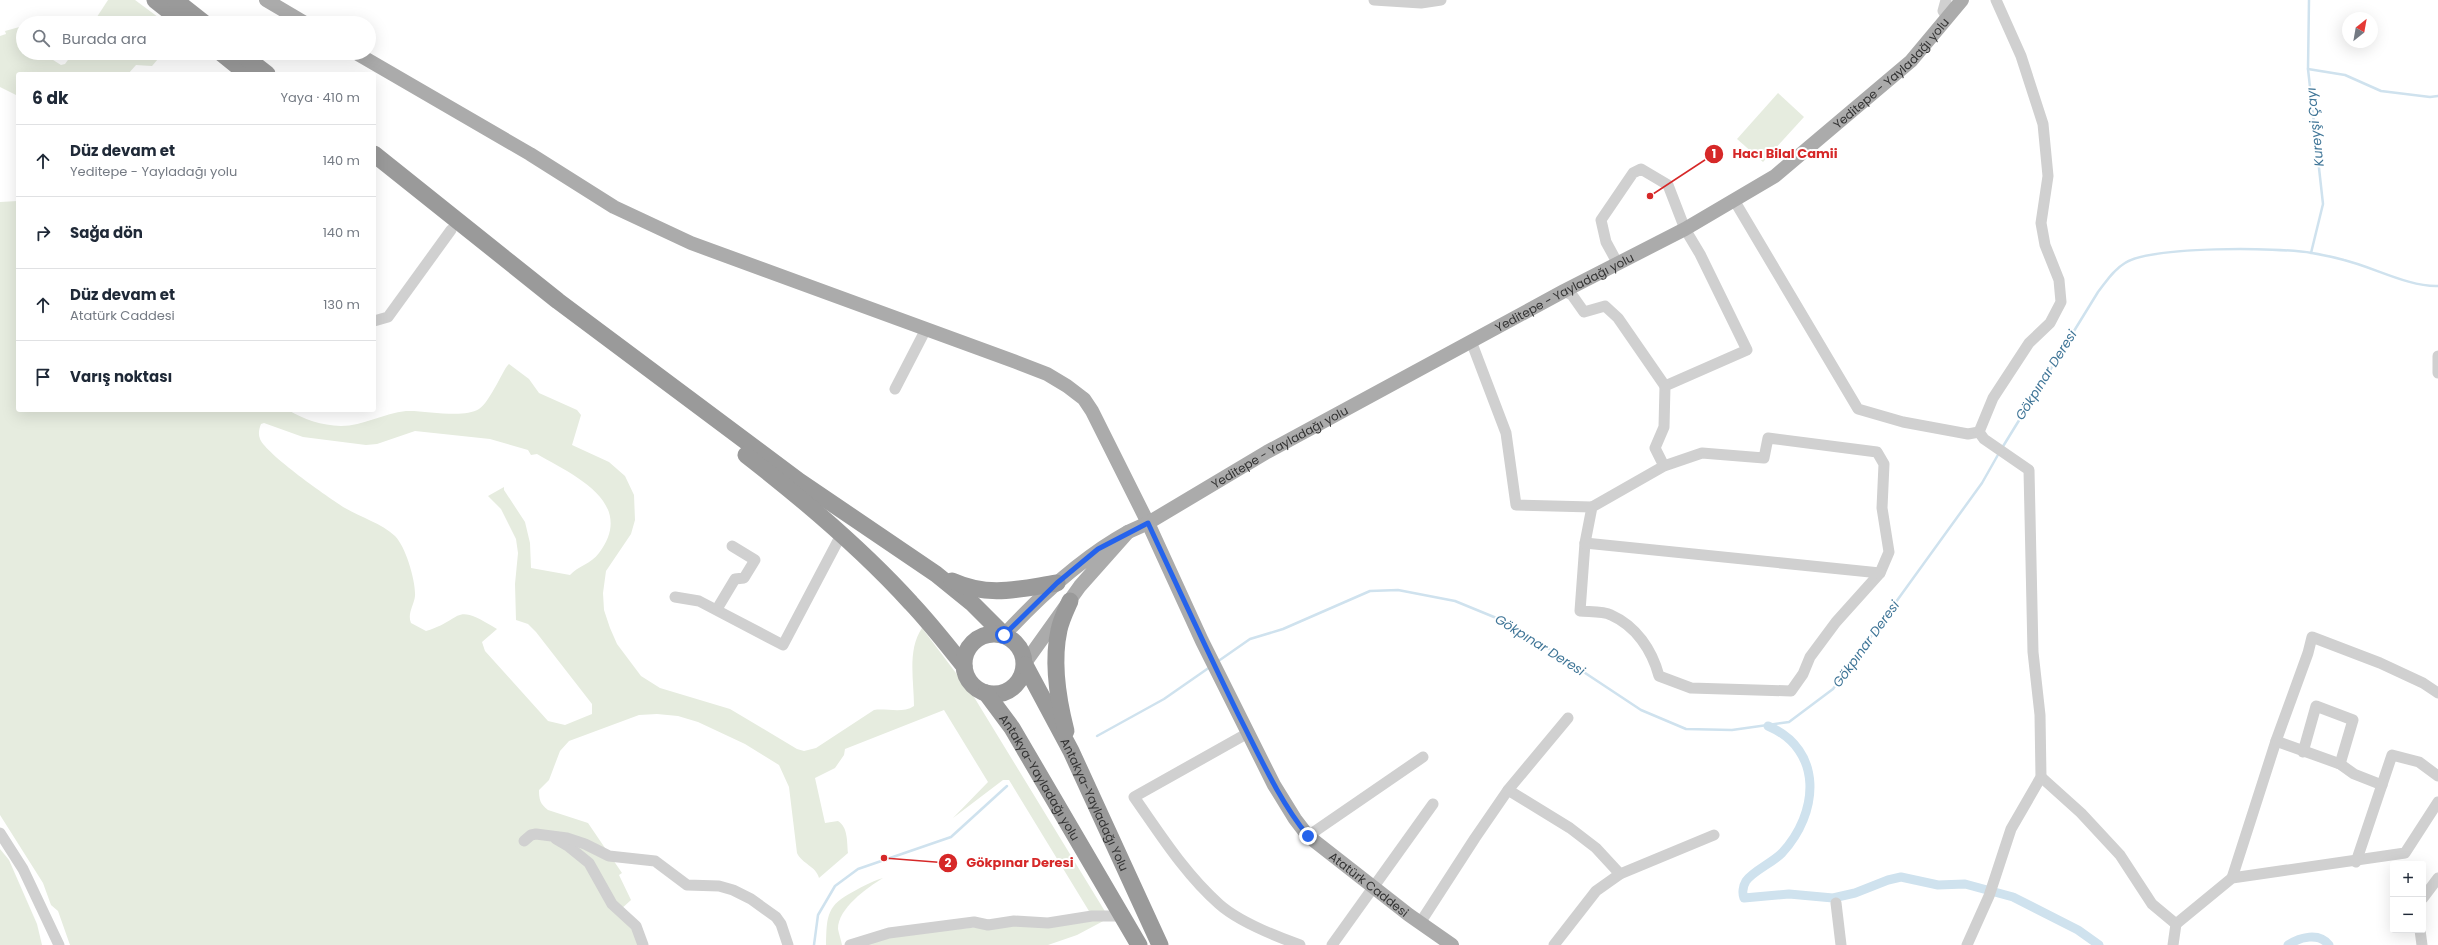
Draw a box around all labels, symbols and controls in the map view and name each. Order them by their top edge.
north arrow [2342,12,2378,48]
street label: Yeditepe - Yayladağı yolu [1829,14,1952,132]
search box [16,16,376,60]
icon: search [30,27,52,49]
text: Burada ara [62,28,147,49]
text: 6 dk [32,86,68,110]
water label: Kureyşi Çayı [2301,86,2329,168]
text: Yaya · 410 m [280,88,360,107]
text: Düz devam et [70,140,175,161]
callout: Hacı Bilal Camii [1704,141,1845,166]
text: Hacı Bilal Camii [1733,144,1838,163]
text: 1 [1712,145,1716,162]
icon: ahead [32,150,54,172]
text: 140 m [323,151,360,170]
text: Yeditepe - Yayladağı yolu [70,162,237,181]
icon: right [32,222,54,244]
text: Sağa dön [70,222,143,243]
text: 140 m [323,223,360,242]
street label: Yeditepe - Yayladağı yolu [1492,248,1636,335]
text: Düz devam et [70,284,175,305]
icon: ahead [32,294,54,316]
text: 130 m [323,295,360,314]
text: Atatürk Caddesi [70,306,175,325]
water label: Gökpınar Deresi [2011,326,2082,424]
icon: arrive [32,366,54,388]
text: Varış noktası [70,366,172,387]
street label: Yeditepe - Yayladağı yolu [1208,401,1351,492]
water label: Gökpınar Deresi [1828,596,1904,691]
water label: Gökpınar Deresi [1491,610,1589,681]
route start [995,626,1013,644]
street label: Antakya-Yayladağı yolu [996,710,1084,843]
street label: Antakya-Yayladağı Yolu [1057,735,1133,874]
route end [1299,827,1317,845]
street label: Atatürk Caddesi [1326,847,1413,920]
callout: Gökpınar Deresi [938,850,1082,875]
text: Gökpınar Deresi [966,853,1074,872]
text: 2 [945,854,952,871]
map controls [2390,861,2426,933]
button: + [2390,861,2426,897]
button: − [2390,897,2426,933]

